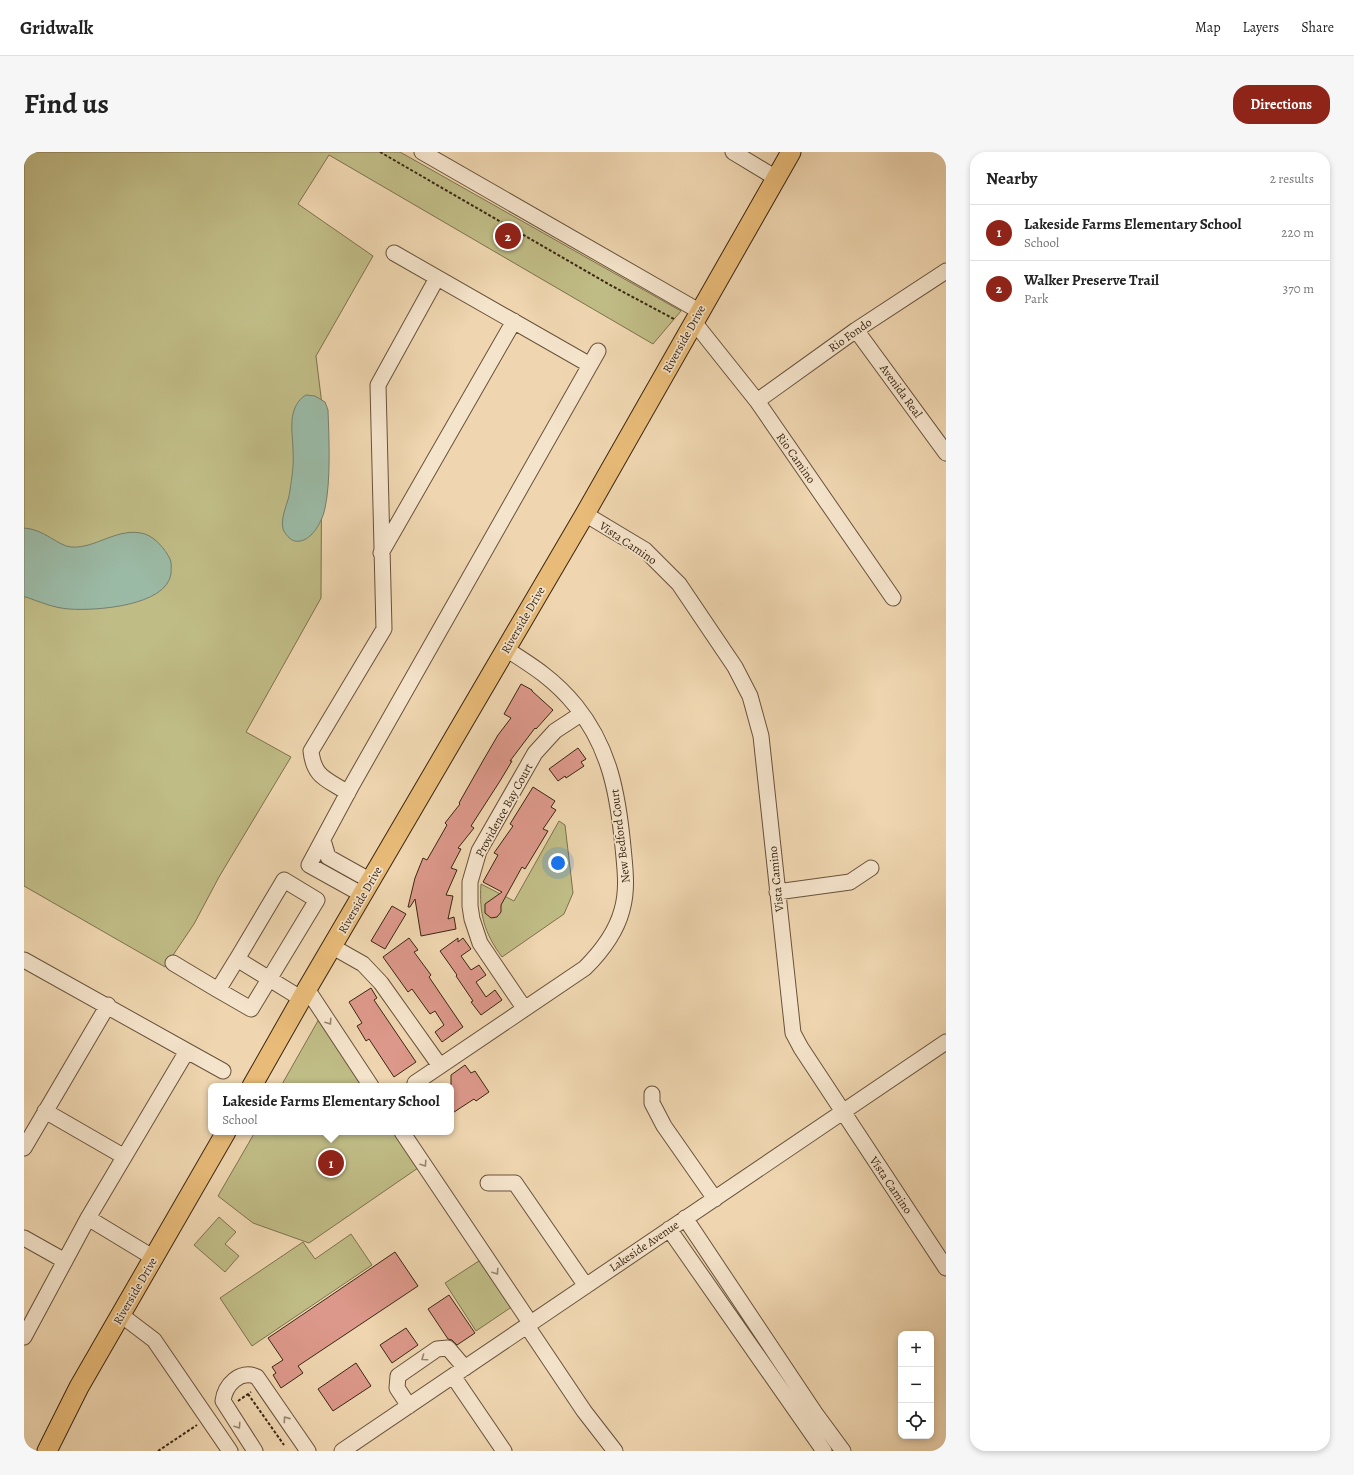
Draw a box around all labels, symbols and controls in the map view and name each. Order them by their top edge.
text: Gridwalk [20,15,93,41]
text: Map [1195,18,1221,37]
text: Layers [1243,18,1279,37]
text: Share [1301,18,1334,37]
text: Find us [24,85,109,123]
button: Directions [1233,85,1330,124]
text: Nearby [986,167,1037,190]
text: 2 results [1270,170,1314,187]
text: Lakeside Farms Elementary School [1024,214,1242,234]
pin: 2 [495,221,521,251]
text: 1 [997,224,1001,241]
text: 220 m [1281,224,1314,241]
text: School [1024,234,1059,251]
text: Walker Preserve Trail [1024,270,1159,290]
text: 2 [996,280,1002,297]
text: 370 m [1283,280,1314,297]
text: Park [1024,290,1048,307]
street label: Riverside Drive [659,302,709,376]
street label: Rio Fondo [825,314,875,356]
street label: Avenida Real [876,360,926,421]
street label: Rio Camino [773,430,819,486]
street label: Vista Camino [595,517,660,568]
street label: Riverside Drive [497,583,549,657]
street label: Providence Bay Court [472,760,536,860]
street label: New Bedford Court [606,788,634,884]
street label: Vista Camino [765,845,788,914]
your location [548,853,568,873]
street label: Riverside Drive [334,863,386,937]
one-way arrow [324,1017,331,1024]
popup [208,1083,454,1135]
text: Lakeside Farms Elementary School [222,1091,440,1111]
text: School [222,1111,257,1128]
pin: 1 [318,1148,344,1178]
street label: Vista Camino [865,1152,916,1217]
one-way arrow [419,1160,426,1167]
street label: Lakeside Avenue [606,1217,682,1275]
street label: Riverside Drive [109,1254,161,1328]
one-way arrow [491,1268,498,1275]
map controls [898,1331,934,1439]
button: + [898,1331,934,1367]
one-way arrow [421,1353,428,1360]
button: − [898,1367,934,1403]
button: locate [898,1403,934,1439]
one-way arrow [283,1416,291,1423]
one-way arrow [234,1422,241,1429]

